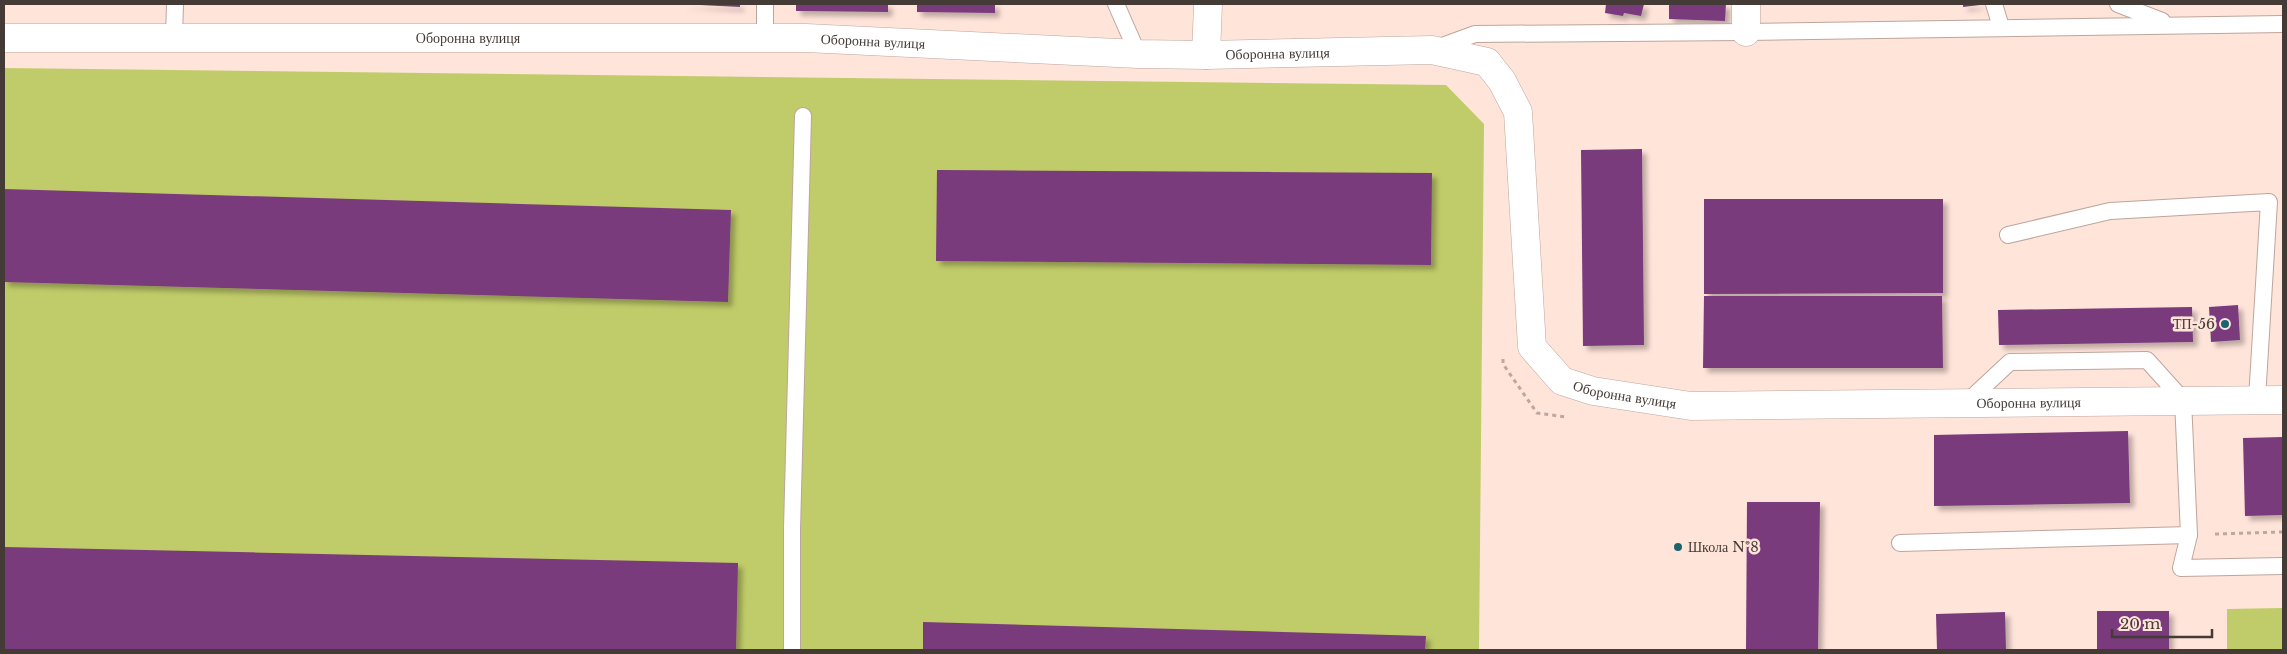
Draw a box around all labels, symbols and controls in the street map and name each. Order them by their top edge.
street label: Оборонна вулиця [416,29,521,47]
street label: Оборонна вулиця [820,30,926,53]
street label: Оборонна вулиця [1225,43,1331,64]
place label: ТП-56 [2173,315,2215,333]
marker: ТП-56 [2219,318,2231,330]
street label: Оборонна вулиця [1571,376,1678,413]
street label: Оборонна вулиця [1976,393,2082,412]
place label: Школа №8 [1688,538,1759,556]
marker: Школа №8 [1672,541,1684,553]
scale bar [2112,606,2212,638]
text: 20 m [2120,614,2160,633]

